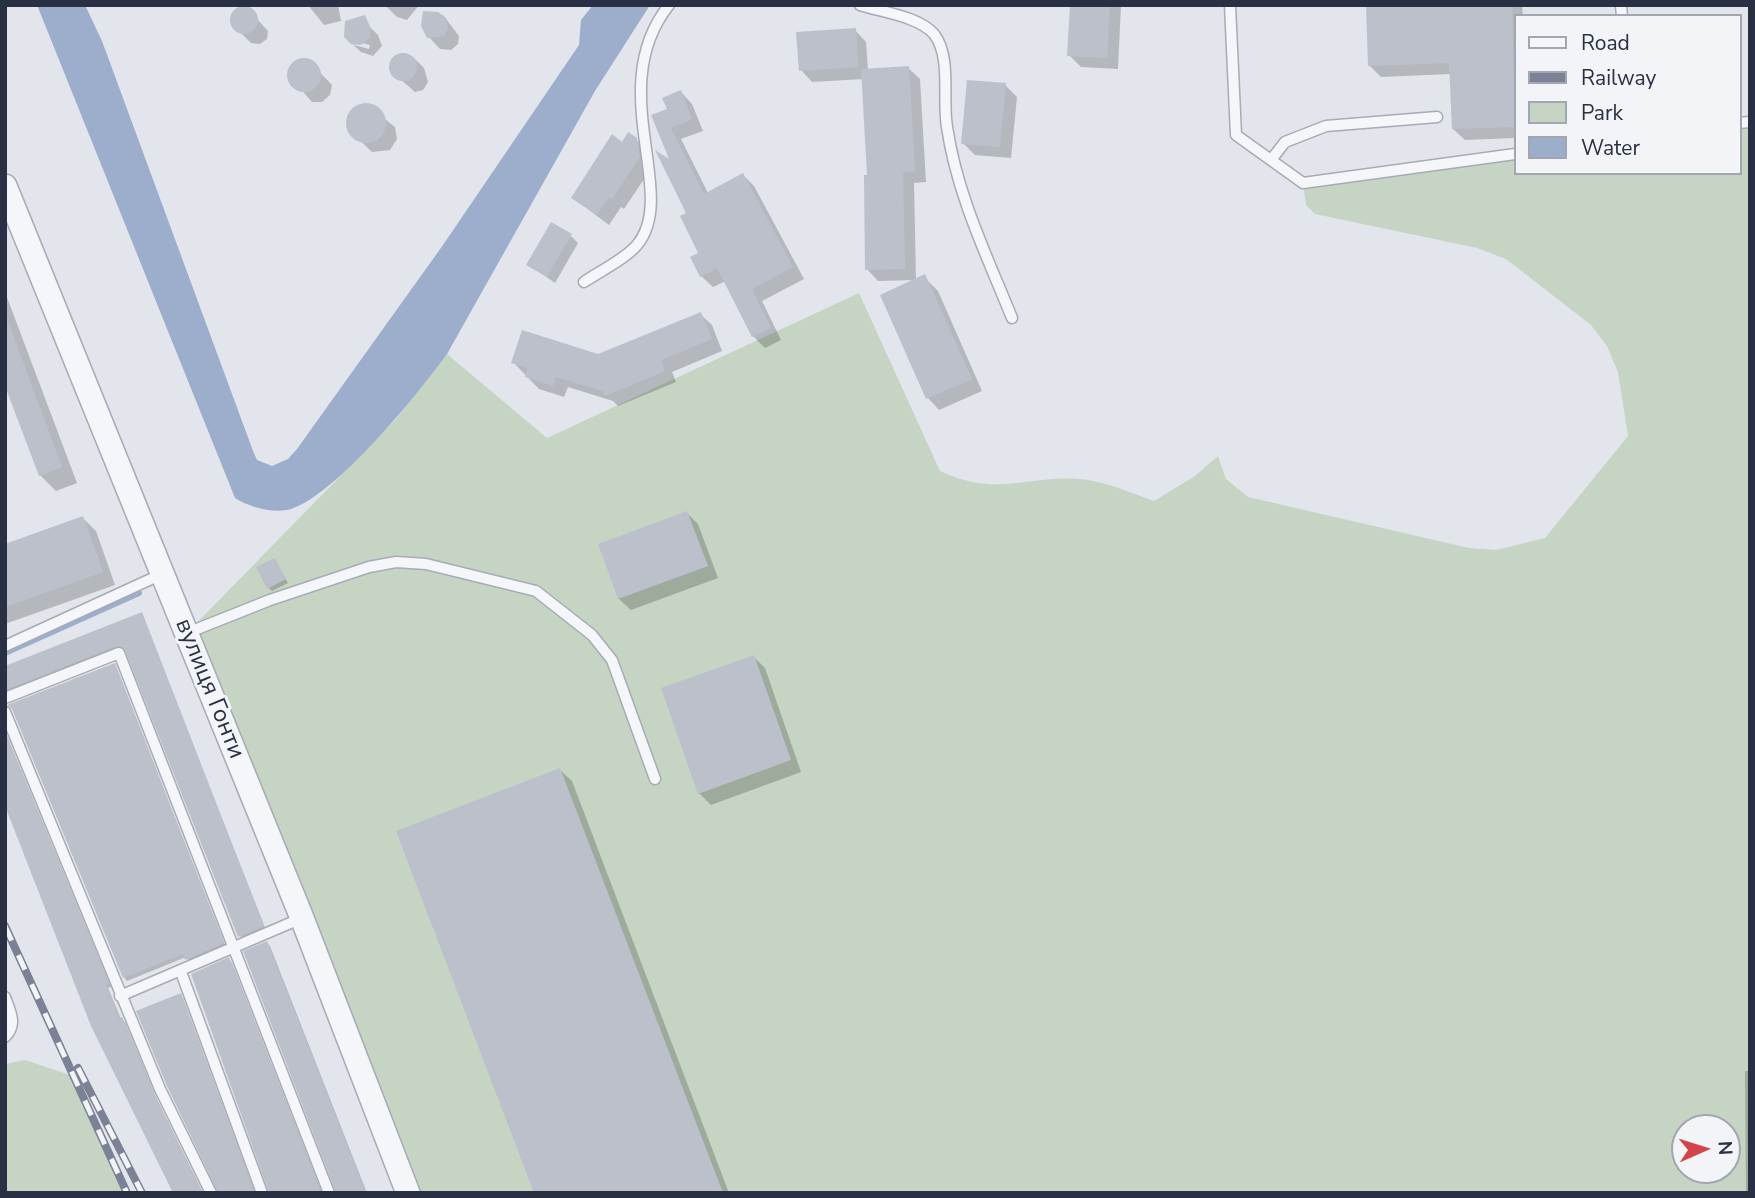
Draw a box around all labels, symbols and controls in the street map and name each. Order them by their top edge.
legend [1514,14,1741,175]
text: Road [1581,29,1630,57]
text: Railway [1581,64,1656,92]
text: Park [1581,99,1623,127]
text: Water [1581,134,1640,162]
street label: вулиця Гонти [168,615,250,763]
north arrow [1671,1114,1741,1184]
text: N [1712,1140,1738,1156]

